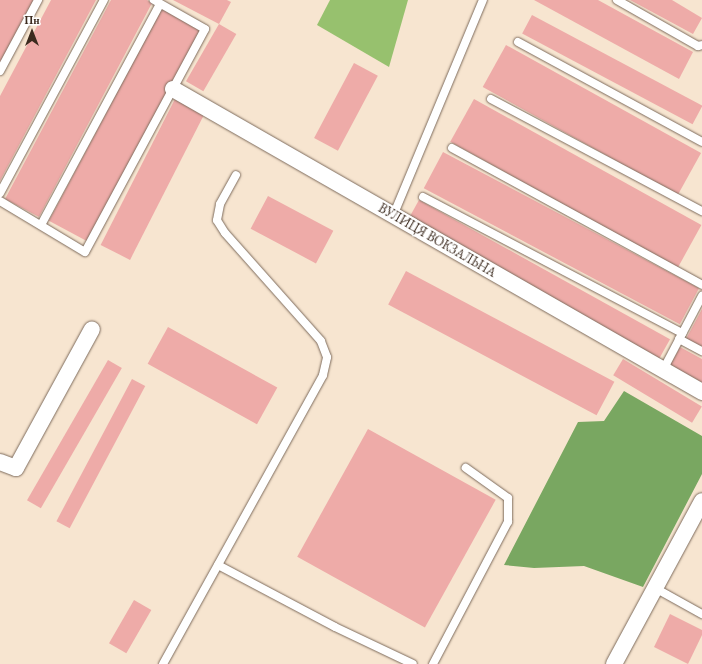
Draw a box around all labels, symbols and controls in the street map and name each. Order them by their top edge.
north arrow [12,12,52,52]
text: Пн [24,13,40,27]
street label: ВУЛИЦЯ ВОКЗАЛЬНА [375,201,499,281]

